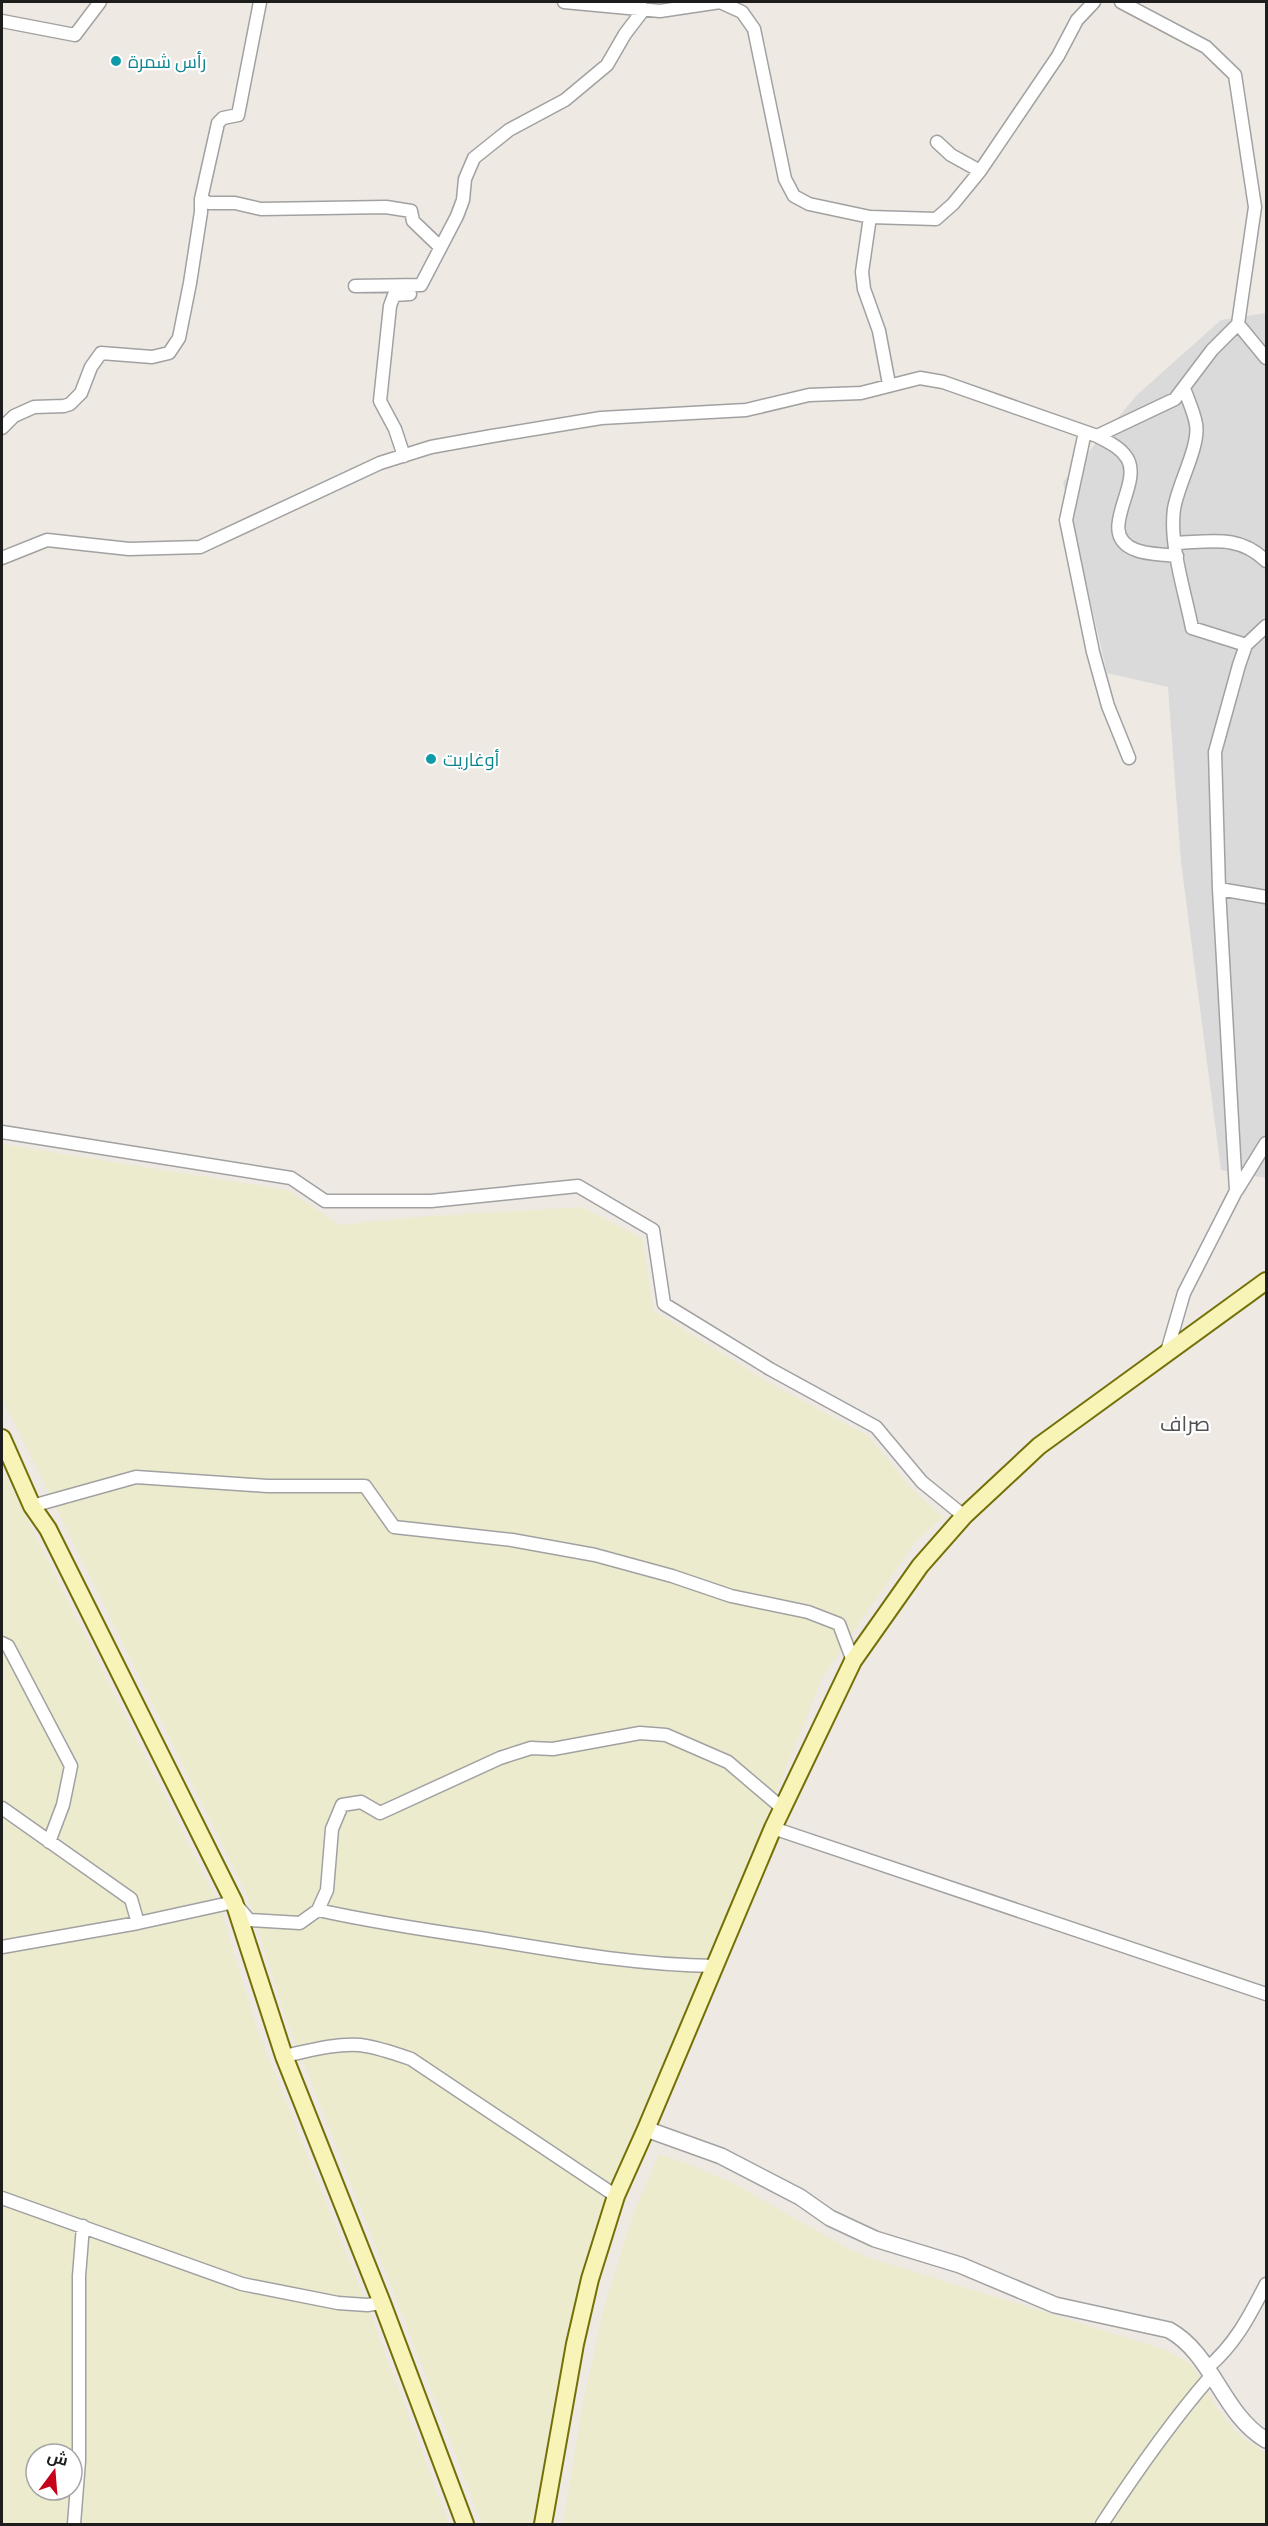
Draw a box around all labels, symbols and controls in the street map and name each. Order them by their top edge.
place label: رأس شمرة [128,50,206,73]
marker: رأس شمرة [109,54,123,68]
place label: أوغاريت [443,748,499,771]
marker: أوغاريت [424,752,438,766]
district label: صراف [1160,1410,1210,1436]
north arrow [24,2442,84,2502]
text: ش [46,2445,71,2470]

